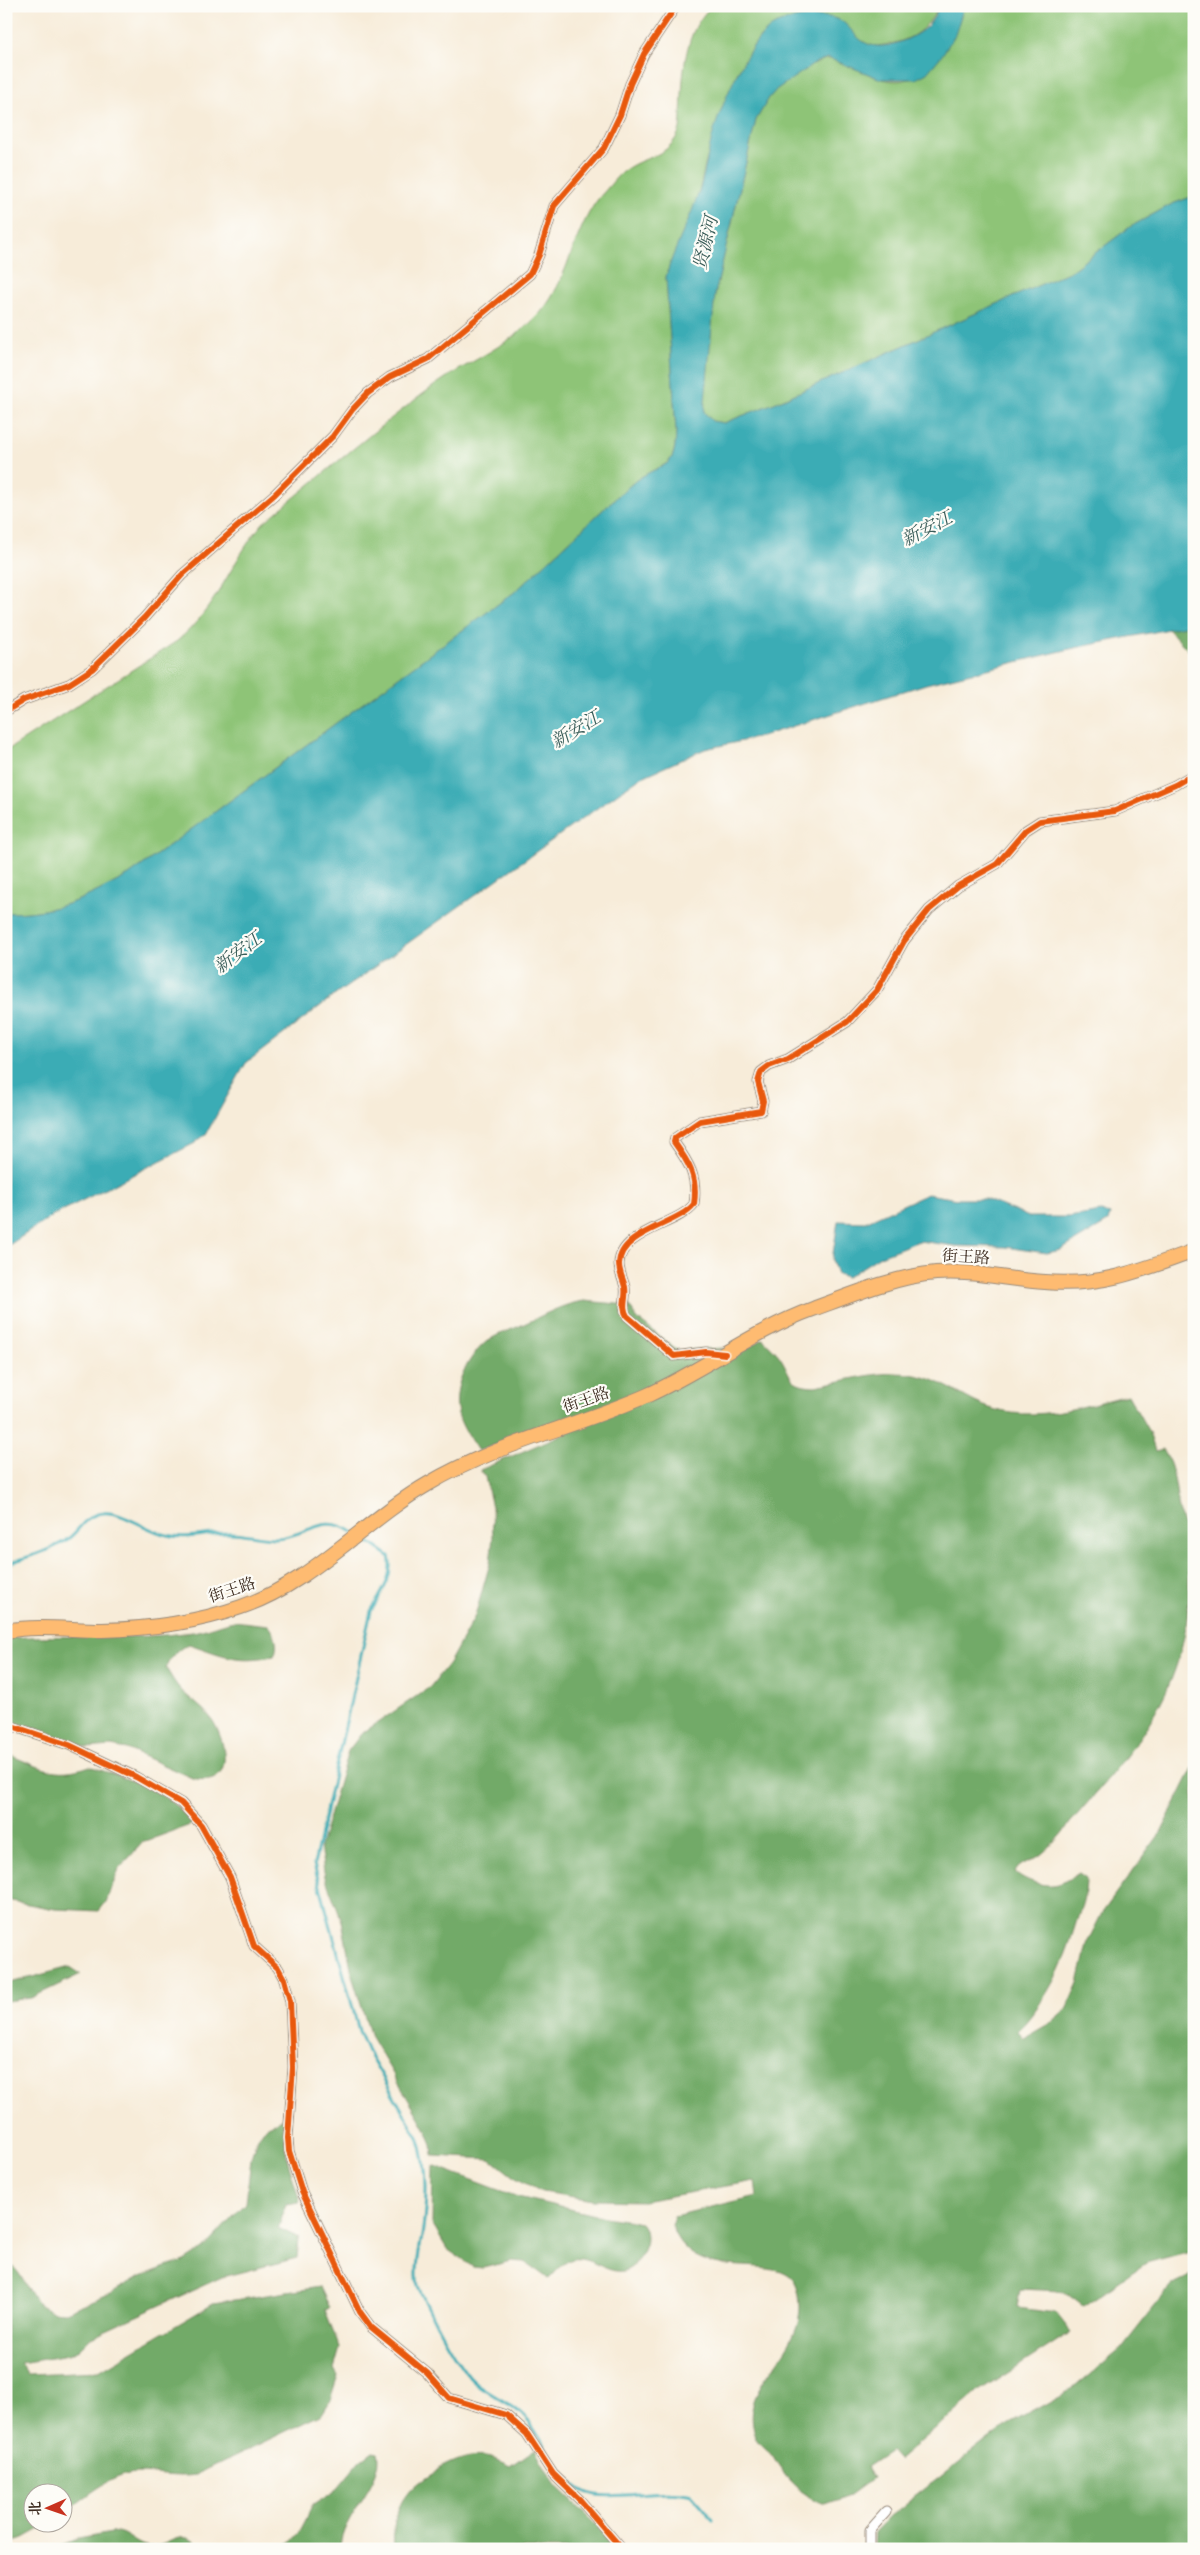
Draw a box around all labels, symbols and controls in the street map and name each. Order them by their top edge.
water label: 贤源河 [689,211,724,272]
water label: 新安江 [898,505,959,552]
water label: 新安江 [547,705,608,754]
water label: 新安江 [210,926,269,978]
street label: 街王路 [942,1246,990,1268]
street label: 街王路 [560,1383,612,1417]
street label: 街王路 [206,1573,258,1607]
north arrow [22,2482,72,2532]
text: 北 [27,2501,44,2516]

